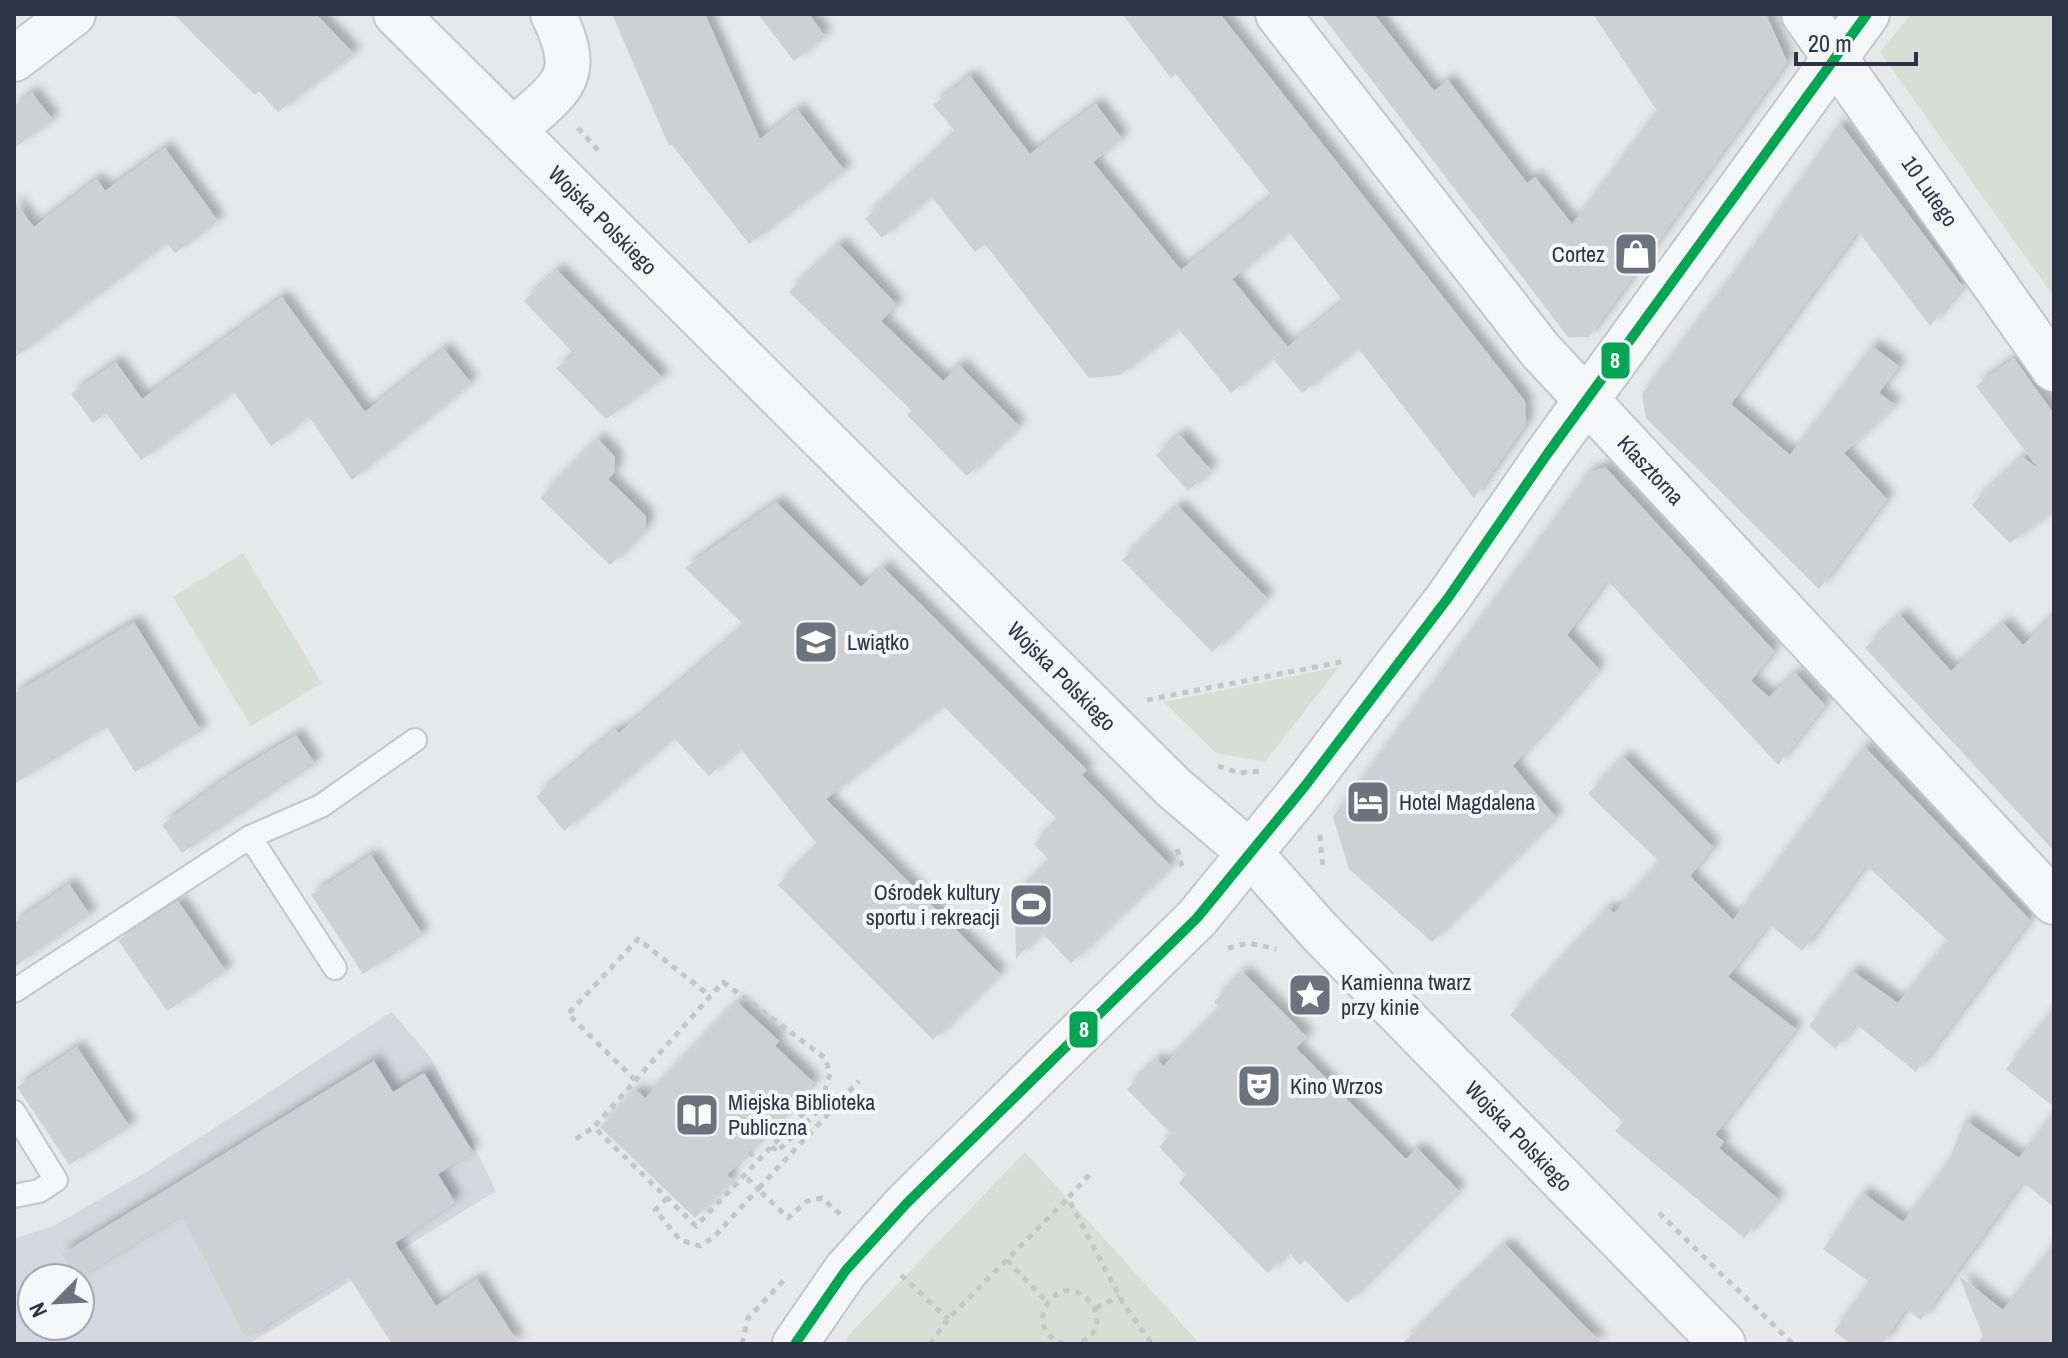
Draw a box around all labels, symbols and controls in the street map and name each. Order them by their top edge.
scale bar [1796,16,1916,66]
text: 20 m [1808,27,1852,59]
street label: 10 Lutego [1895,150,1965,232]
street label: Wojska Polskiego [542,159,664,281]
shop icon: Cortez [1612,230,1660,278]
place label: Cortez [1552,239,1605,269]
line badge: 8 [1600,341,1631,380]
text: 8 [1610,345,1620,375]
street label: Klasztorna [1611,429,1691,511]
street label: Wojska Polskiego [1001,615,1123,737]
school or university icon: Lwiątko [792,618,840,666]
place label: Lwiątko [847,627,909,657]
hotel icon: Hotel Magdalena [1344,778,1392,826]
place label: Hotel Magdalena [1399,787,1535,817]
place label: Ośrodek kultury sportu i rekreacji [866,877,1000,932]
sports icon: Ośrodek kultury sportu i rekreacji [1007,881,1055,929]
place label: Kamienna twarz przy kinie [1341,967,1471,1022]
place icon: Kamienna twarz przy kinie [1286,971,1334,1019]
line badge: 8 [1068,1010,1099,1049]
text: 8 [1079,1014,1089,1044]
theatre icon: Kino Wrzos [1235,1062,1283,1110]
place label: Kino Wrzos [1290,1071,1383,1101]
street label: Wojska Polskiego [1459,1074,1579,1198]
place label: Miejska Biblioteka Publiczna [728,1087,875,1142]
library icon: Miejska Biblioteka Publiczna [673,1091,721,1139]
north arrow [16,1262,96,1342]
text: N [21,1298,54,1322]

